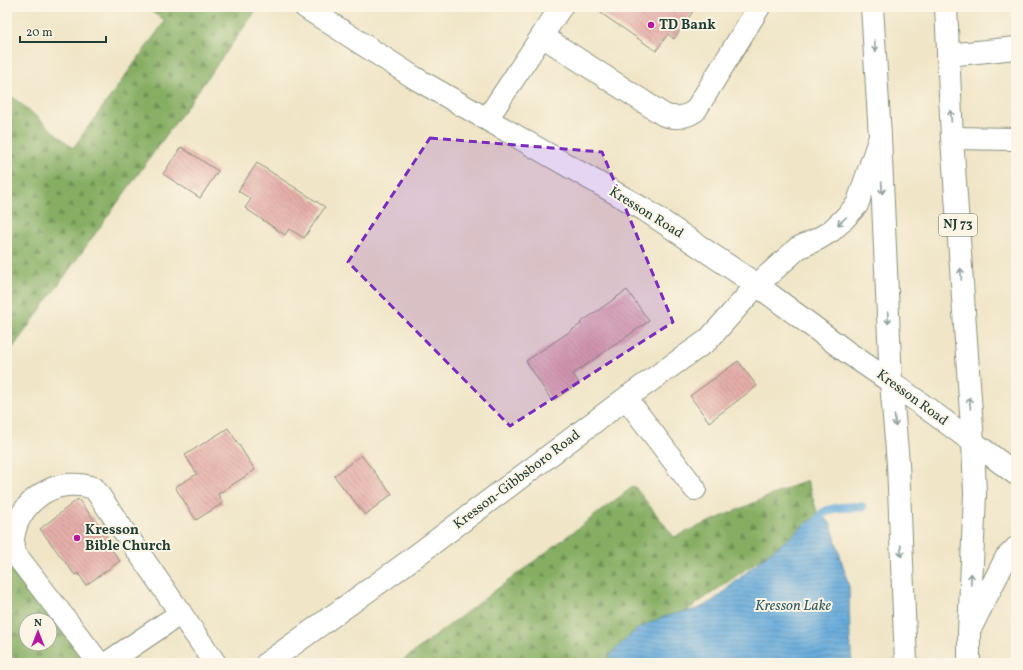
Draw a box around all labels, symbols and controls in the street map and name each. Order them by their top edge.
place label: TD Bank [659,16,716,35]
scale bar [20,18,106,44]
marker: TD Bank [646,20,656,30]
text: 20 m [26,25,53,41]
one-way arrow [871,39,878,52]
one-way arrow [947,110,955,123]
one-way arrow [879,181,886,194]
street label: Kresson Road [605,183,687,243]
road number: NJ 73 [939,214,977,236]
one-way arrow [837,216,847,226]
one-way arrow [958,268,965,281]
one-way arrow [885,311,892,324]
street label: Kresson Road [872,366,952,430]
one-way arrow [967,397,974,410]
one-way arrow [891,414,898,427]
street label: Kresson-Gibbsboro Road [450,426,584,534]
place label: Kresson Bible Church [85,521,171,556]
marker: Kresson Bible Church [72,533,82,543]
one-way arrow [898,544,905,557]
one-way arrow [968,573,975,586]
water label: Kresson Lake [755,596,832,617]
north arrow [18,612,58,652]
text: N [34,616,42,631]

